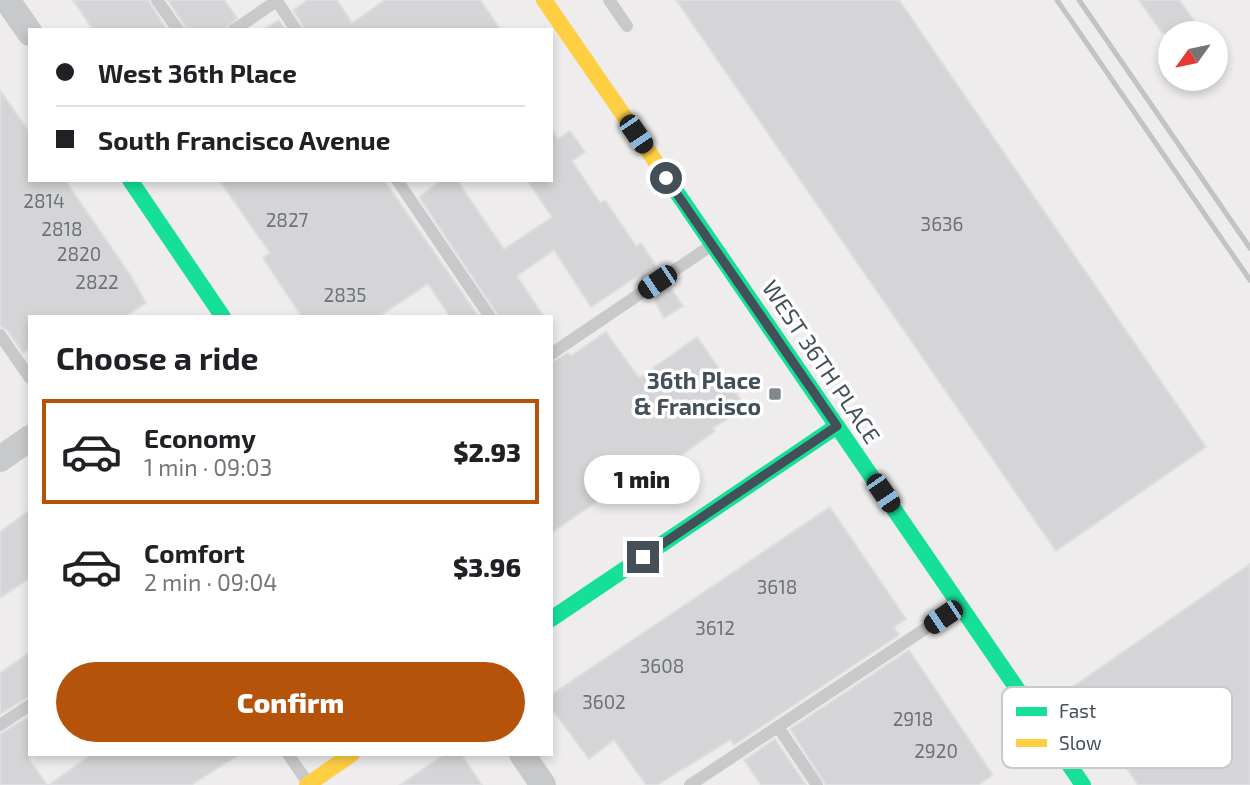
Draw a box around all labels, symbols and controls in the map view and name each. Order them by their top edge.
north arrow [1158,21,1228,91]
map controls [1158,21,1228,91]
text: West 36th Place [98,57,297,88]
car [616,111,657,157]
text: South Francisco Avenue [98,124,390,155]
route start [650,162,682,194]
house number: 2814 [23,189,65,212]
house number: 2827 [266,208,309,231]
house number: 3636 [921,212,963,235]
house number: 2818 [41,217,83,240]
house number: 2820 [57,242,101,265]
car [634,262,681,302]
house number: 2822 [75,270,119,293]
street label: WEST 36TH PLACE [757,274,887,448]
house number: 2835 [324,283,366,306]
text: Choose a ride [56,338,259,376]
place label: 36th Place & Francisco [634,366,761,420]
marker: 36th Place & Francisco [767,386,783,402]
icon: car [60,420,123,483]
text: Economy [144,422,256,453]
text: $2.93 [453,436,521,467]
text: 1 min · 09:03 [144,453,272,481]
callout: 1 min [585,456,701,504]
text: 1 min [614,465,670,493]
car [863,470,904,516]
icon: car [60,535,123,598]
text: Comfort [144,537,245,568]
route end [627,541,659,573]
text: $3.96 [453,551,521,582]
text: 2 min · 09:04 [144,568,277,596]
house number: 3618 [757,575,797,598]
car [920,597,967,637]
house number: 3612 [695,616,735,639]
house number: 3608 [640,654,684,677]
button: Confirm [56,662,525,742]
legend [1002,687,1232,768]
house number: 3602 [582,690,626,713]
text: Fast [1059,699,1096,722]
house number: 2918 [893,707,933,730]
text: Slow [1059,731,1102,754]
house number: 2920 [914,739,958,762]

